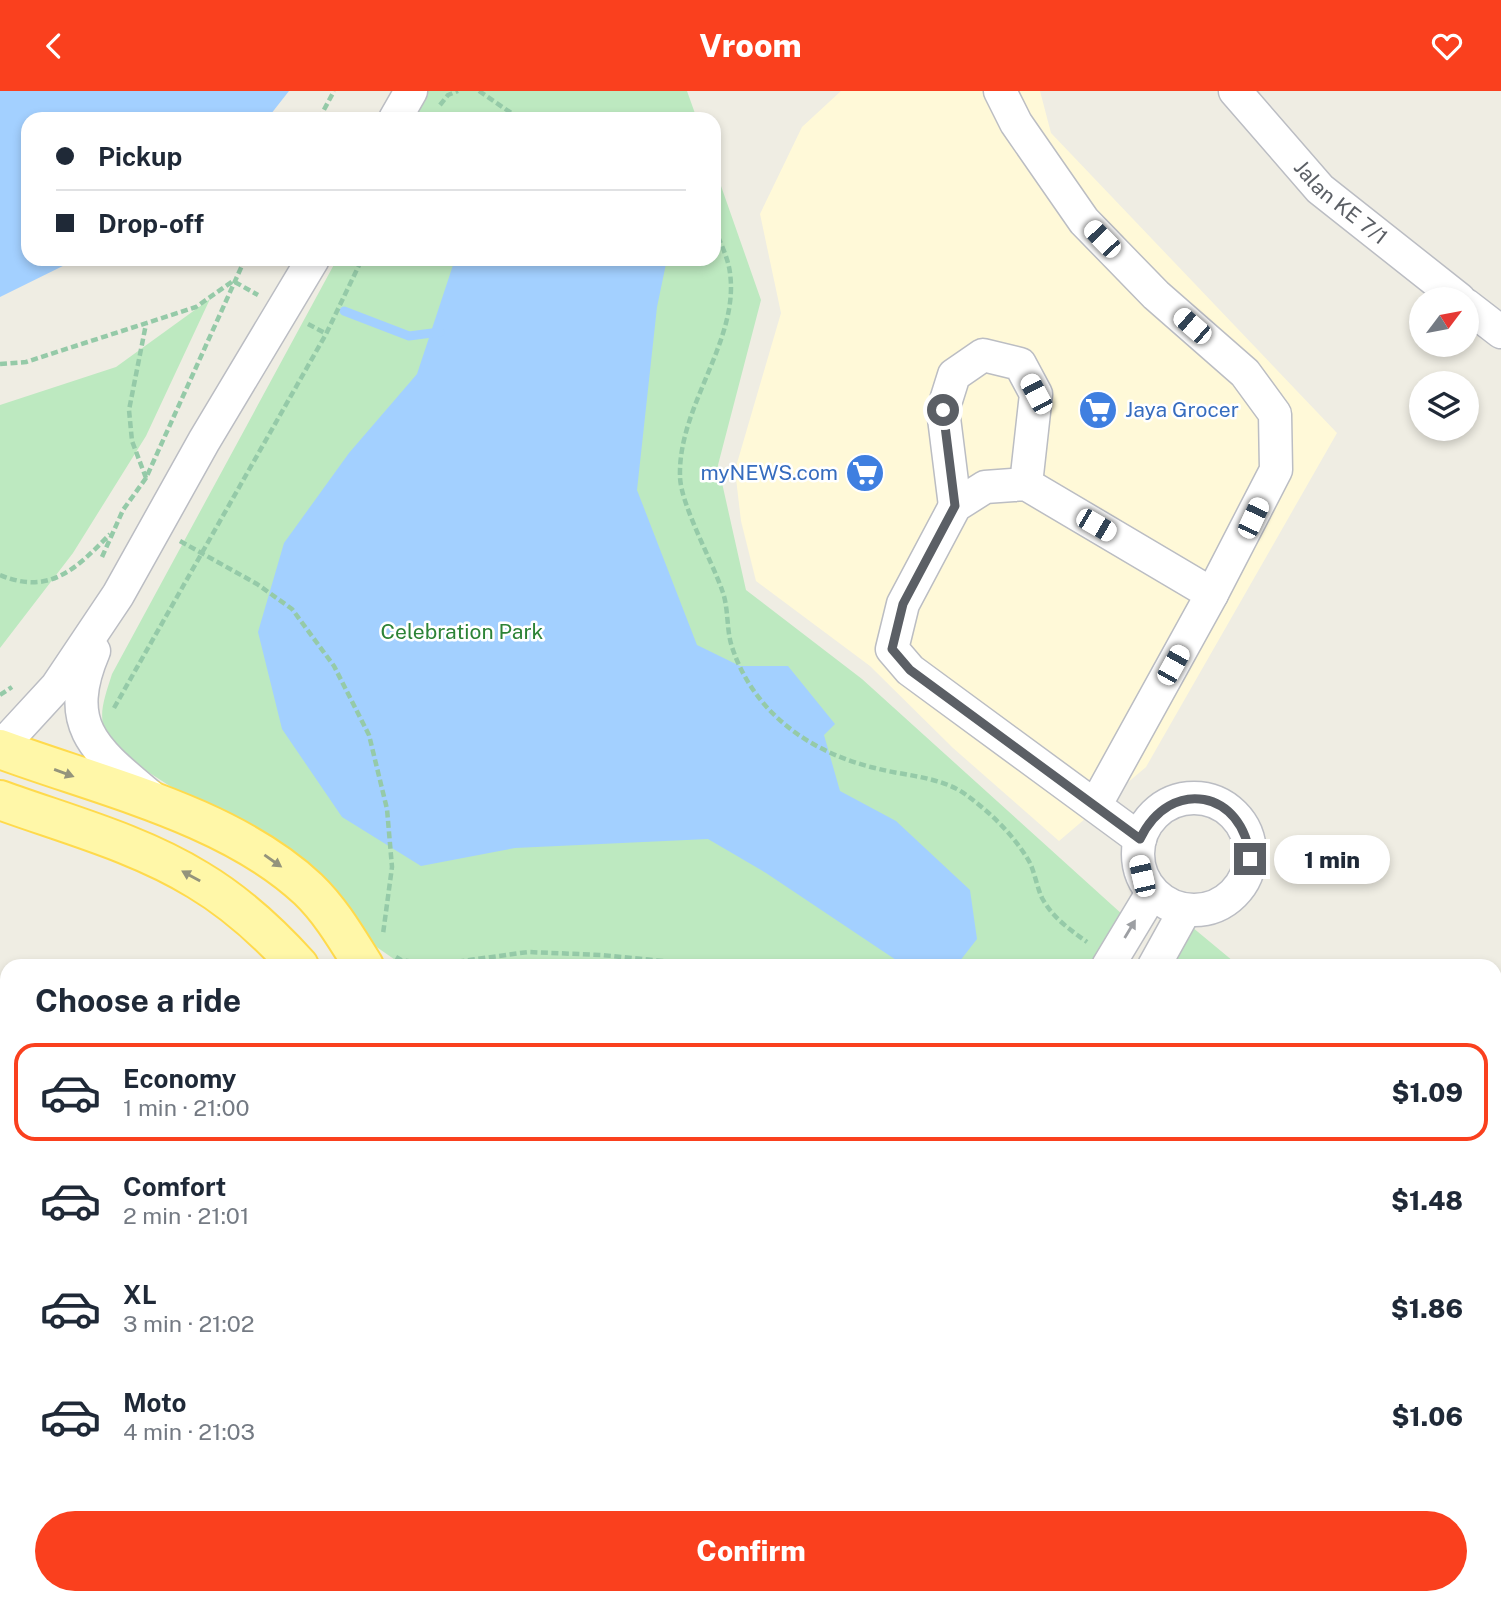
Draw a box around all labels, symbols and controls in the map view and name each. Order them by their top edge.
icon: back [35,27,73,65]
text: Vroom [699,27,802,64]
icon: heart [1428,27,1466,65]
text: Pickup [98,141,182,172]
street label: Jalan KE 7/1 [1289,155,1393,249]
text: Drop-off [98,208,204,239]
car [1080,217,1125,261]
north arrow [1409,287,1479,357]
map controls [1409,287,1479,441]
car [1170,304,1215,348]
car [1017,371,1056,417]
button: layers [1409,371,1479,441]
supermarket icon: Jaya Grocer [1077,389,1119,431]
route start [927,394,959,426]
place label: Jaya Grocer [1125,397,1239,422]
supermarket icon: myNEWS.com [844,452,886,494]
place label: myNEWS.com [701,460,838,485]
car [1235,495,1272,541]
car [1073,505,1120,545]
park label: Celebration Park [381,619,544,644]
car [1154,642,1193,688]
one-way arrow [54,767,75,778]
callout: 1 min [1274,835,1390,883]
route end [1234,843,1266,875]
text: 1 min [1304,846,1360,873]
car [1128,853,1157,899]
one-way arrow [264,854,282,868]
one-way arrow [181,870,200,882]
one-way arrow [1124,920,1136,939]
text: Choose a ride [35,982,241,1019]
icon: car [39,1061,102,1124]
text: Economy [123,1063,236,1094]
text: $1.09 [1391,1077,1463,1108]
text: 1 min · 21:00 [123,1094,250,1121]
icon: car [39,1169,102,1232]
text: Comfort [123,1171,226,1202]
text: $1.48 [1391,1185,1463,1216]
text: 2 min · 21:01 [123,1202,249,1229]
icon: car [39,1277,102,1340]
text: XL [123,1279,157,1310]
text: $1.86 [1391,1293,1463,1324]
text: 3 min · 21:02 [123,1310,254,1337]
icon: car [39,1385,102,1448]
text: Moto [123,1387,186,1418]
text: $1.06 [1391,1401,1463,1432]
text: 4 min · 21:03 [123,1418,255,1445]
button: Confirm [35,1511,1467,1591]

